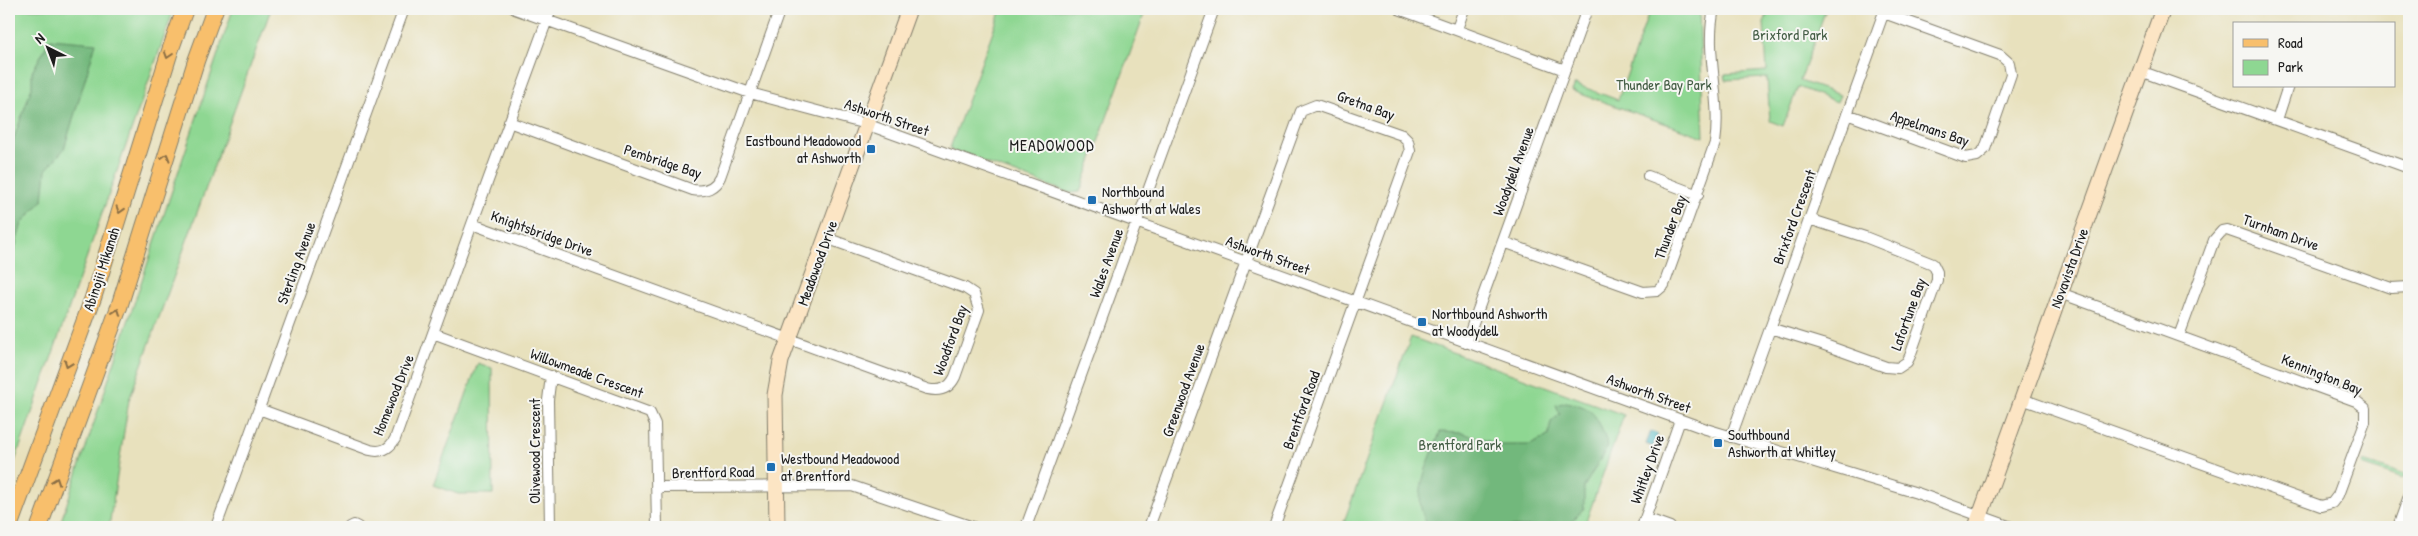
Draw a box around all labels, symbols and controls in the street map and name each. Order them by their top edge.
north arrow [22,22,72,72]
legend [2233,22,2396,88]
park label: Brixford Park [1752,24,1828,45]
text: N [30,28,48,48]
text: Road [2278,32,2303,53]
one-way arrow [164,50,174,58]
text: Park [2278,56,2303,77]
park label: Thunder Bay Park [1616,74,1712,95]
street label: Gretna Bay [1334,85,1398,125]
street label: Ashworth Street [842,93,933,142]
street label: Appelmans Bay [1888,105,1972,151]
street label: Woodydell Avenue [1487,124,1539,218]
place label: Eastbound Meadowood at Ashworth [746,130,861,168]
district label: MEADOWOOD [1009,134,1095,156]
street label: Pembridge Bay [621,139,705,183]
marker: Eastbound Meadowood at Ashworth [865,143,877,155]
one-way arrow [160,154,170,162]
street label: Brixford Crescent [1767,166,1821,267]
place label: Northbound Ashworth at Wales [1102,181,1201,219]
street label: Thunder Bay [1649,192,1691,262]
marker: Northbound Ashworth at Wales [1086,194,1098,206]
one-way arrow [116,205,126,213]
street label: Knightsbridge Drive [488,205,596,261]
street label: Turnham Drive [2240,209,2322,255]
street label: Meadowood Drive [792,217,842,309]
street label: Sterling Avenue [271,219,321,307]
street label: Abinojii Mikanah [78,225,124,313]
street label: Wales Avenue [1084,225,1128,301]
street label: Novavista Drive [2045,225,2093,311]
street label: Ashworth Street [1223,230,1314,280]
street label: Lafortune Bay [1885,275,1931,353]
street label: Woodford Bay [928,302,972,378]
place label: Northbound Ashworth at Woodydell [1432,303,1547,341]
one-way arrow [111,308,121,317]
marker: Northbound Ashworth at Woodydell [1416,316,1428,328]
street label: Greenwood Avenue [1156,340,1210,440]
street label: Willowmeade Crescent [528,343,647,403]
street label: Kennington Bay [2278,348,2366,400]
street label: Homewood Drive [367,351,419,439]
one-way arrow [64,359,74,368]
street label: Brentford Road [1277,368,1325,452]
street label: Ashworth Street [1604,368,1695,418]
street label: Olivewood Crescent [524,397,545,504]
place label: Southbound Ashworth at Whitley [1728,424,1836,462]
street label: Whitley Drive [1625,432,1669,506]
park label: Brentford Park [1419,434,1501,455]
marker: Southbound Ashworth at Whitley [1712,437,1724,449]
place label: Westbound Meadowood at Brentford [781,448,899,486]
street label: Brentford Road [672,461,755,483]
marker: Westbound Meadowood at Brentford [765,461,777,473]
one-way arrow [50,478,60,486]

